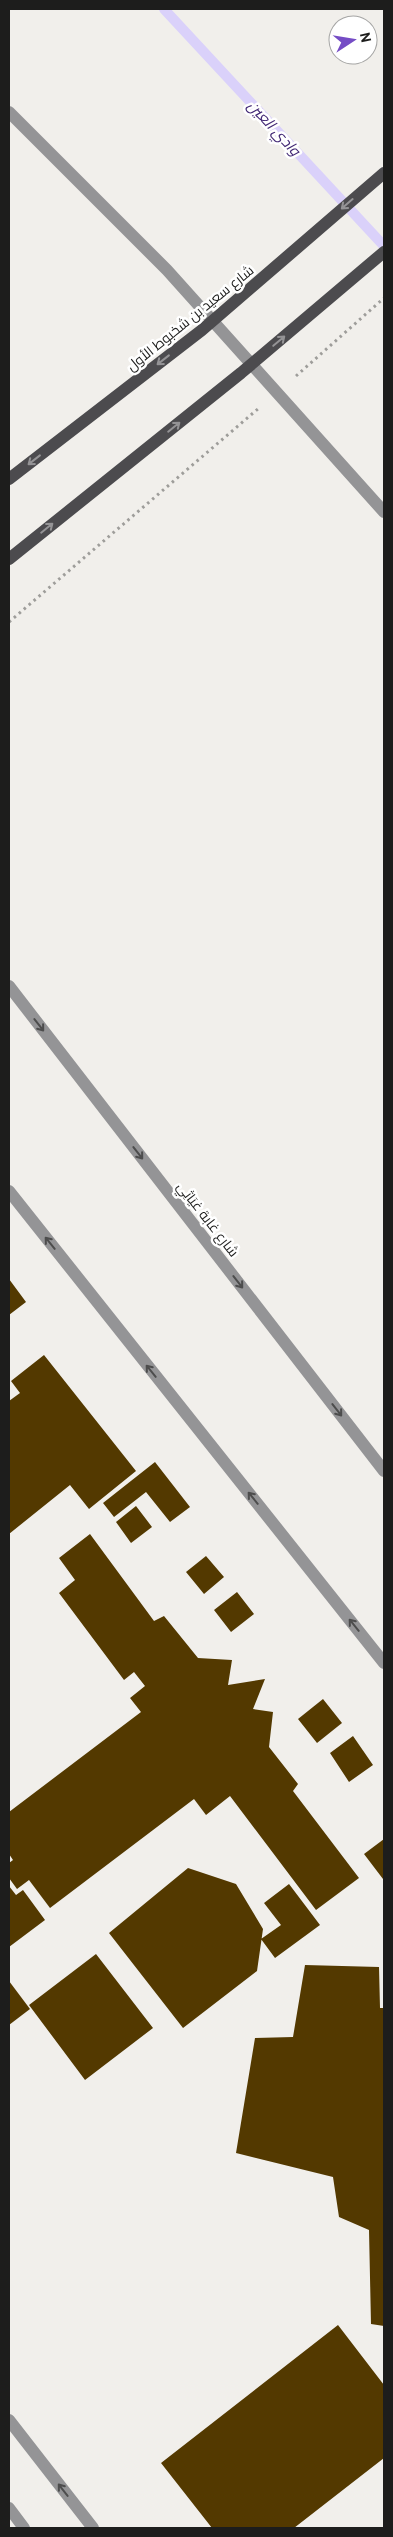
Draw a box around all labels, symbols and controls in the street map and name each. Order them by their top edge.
north arrow [328,15,378,65]
text: N [355,31,374,44]
water label: وادي العين [242,97,304,162]
one-way arrow [341,199,354,210]
street label: شارع سعيد بن شخبوط الأول [124,263,258,376]
one-way arrow [272,335,285,347]
one-way arrow [157,355,170,366]
one-way arrow [167,421,180,432]
one-way arrow [28,454,41,465]
one-way arrow [40,523,53,534]
one-way arrow [33,1018,44,1031]
one-way arrow [133,1146,143,1160]
street label: شارع غابة غيَاثِي [171,1179,241,1262]
one-way arrow [45,1237,56,1250]
one-way arrow [232,1275,243,1288]
one-way arrow [146,1364,157,1377]
one-way arrow [332,1403,343,1416]
one-way arrow [247,1492,258,1505]
one-way arrow [348,1619,359,1632]
one-way arrow [57,2484,68,2497]

